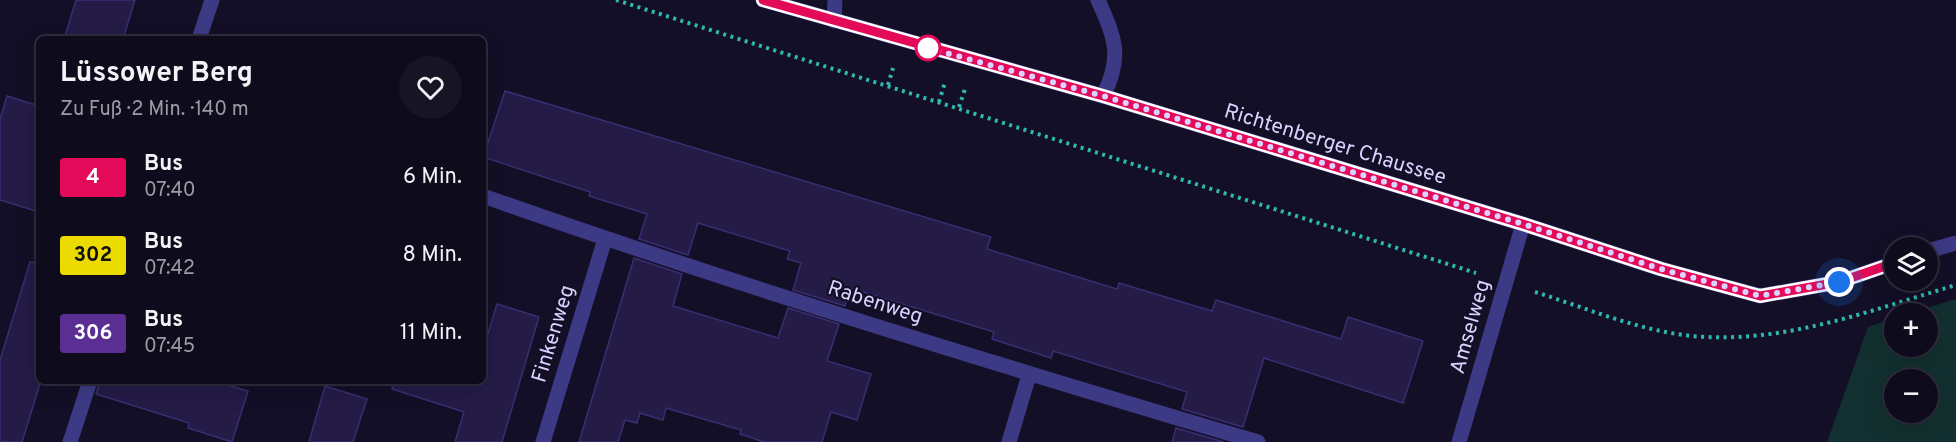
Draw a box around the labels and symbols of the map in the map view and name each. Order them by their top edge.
unlabelled marker [915,35,941,61]
street label: Richtenberger Chaussee [1221,98,1449,192]
your location [1824,267,1854,297]
street label: Rabenweg [824,275,926,331]
street label: Amselweg [1445,277,1497,377]
street label: Finkenweg [526,282,582,386]

